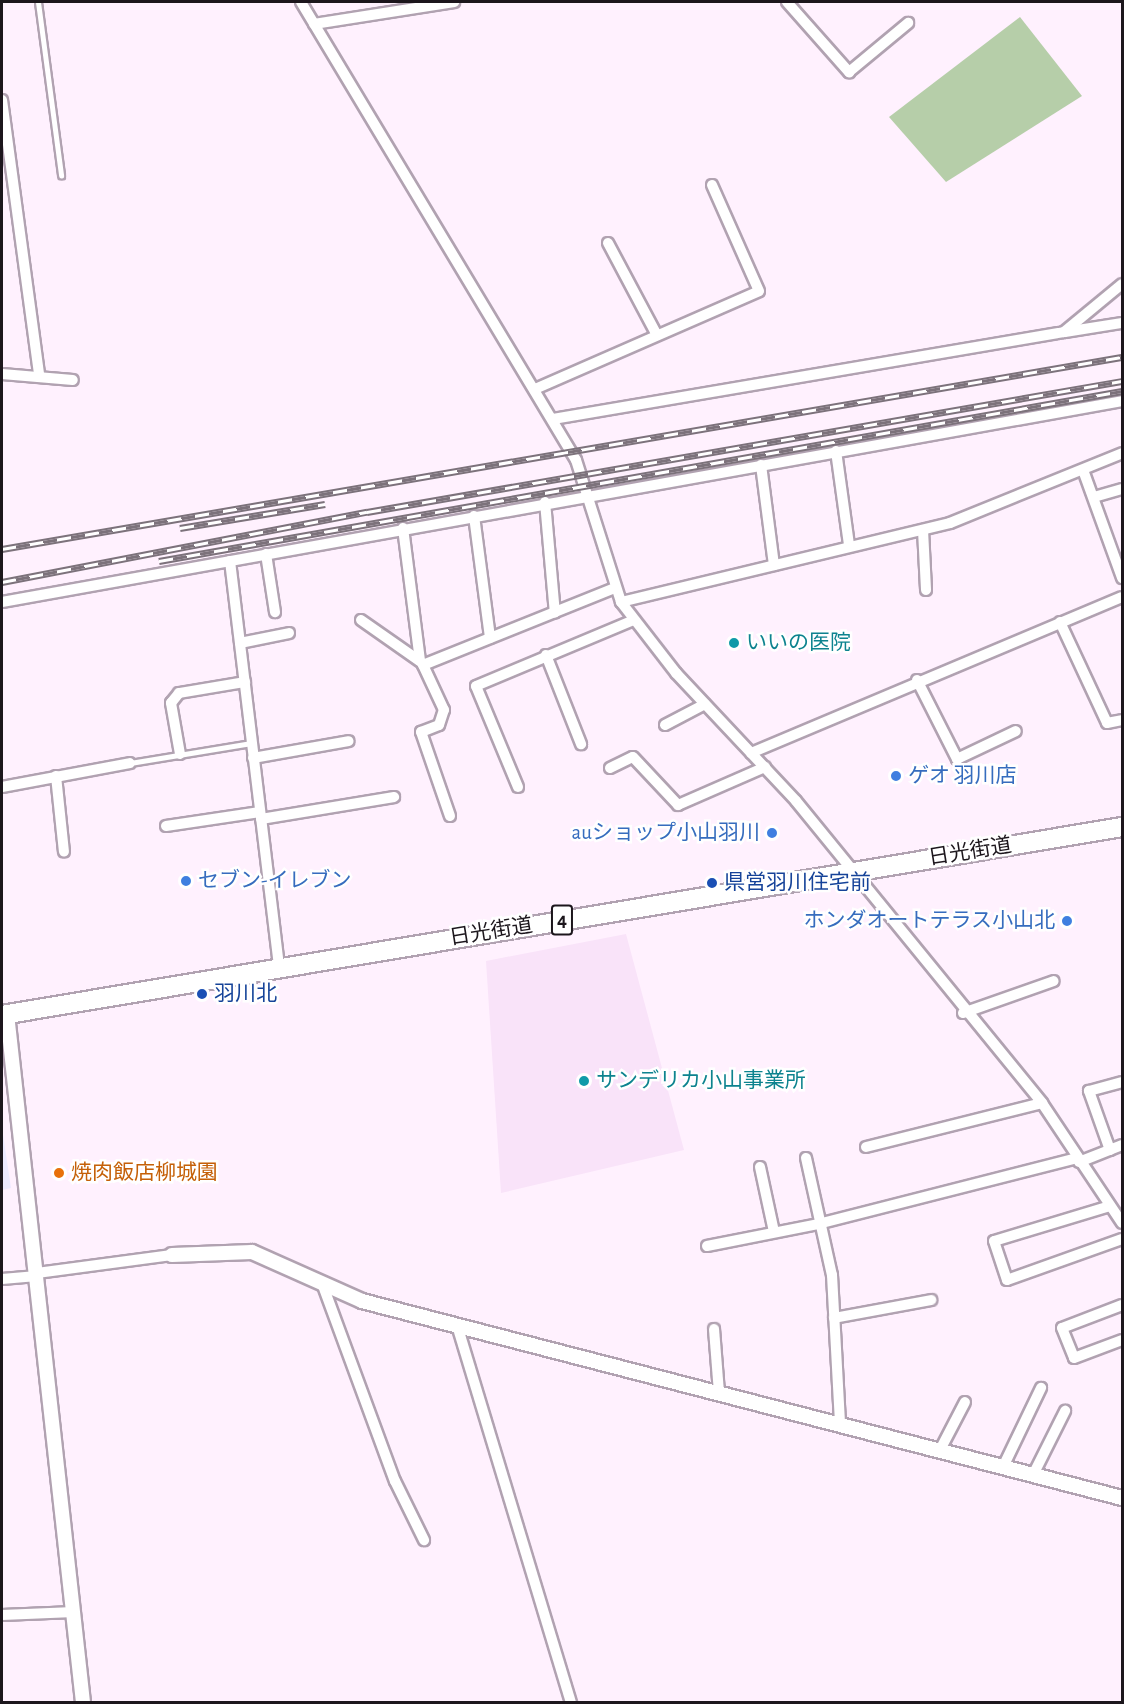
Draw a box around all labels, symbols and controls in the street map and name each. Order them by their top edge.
place label: いいの医院 [746,630,851,656]
marker: いいの医院 [727,636,741,650]
place label: ゲオ 羽川店 [908,763,1016,789]
marker: ゲオ 羽川店 [889,769,903,783]
place label: auショップ小山羽川 [572,820,760,846]
marker: auショップ小山羽川 [765,826,779,840]
street label: 日光街道 [927,833,1013,871]
place label: セブン-イレブン [198,868,351,894]
place label: 県営羽川住宅前 [724,870,871,896]
marker: セブン-イレブン [179,874,193,888]
marker: 県営羽川住宅前 [705,876,719,890]
road number: 4 [550,903,574,937]
place label: ホンダオートテラス小山北 [803,908,1055,934]
street label: 日光街道 [448,913,534,951]
marker: ホンダオートテラス小山北 [1060,914,1074,928]
place label: 羽川北 [214,981,277,1007]
marker: 羽川北 [195,987,209,1001]
place label: サンデリカ小山事業所 [596,1068,806,1094]
marker: サンデリカ小山事業所 [577,1074,591,1088]
place label: 焼肉飯店柳城園 [71,1160,218,1186]
marker: 焼肉飯店柳城園 [52,1166,66,1180]

